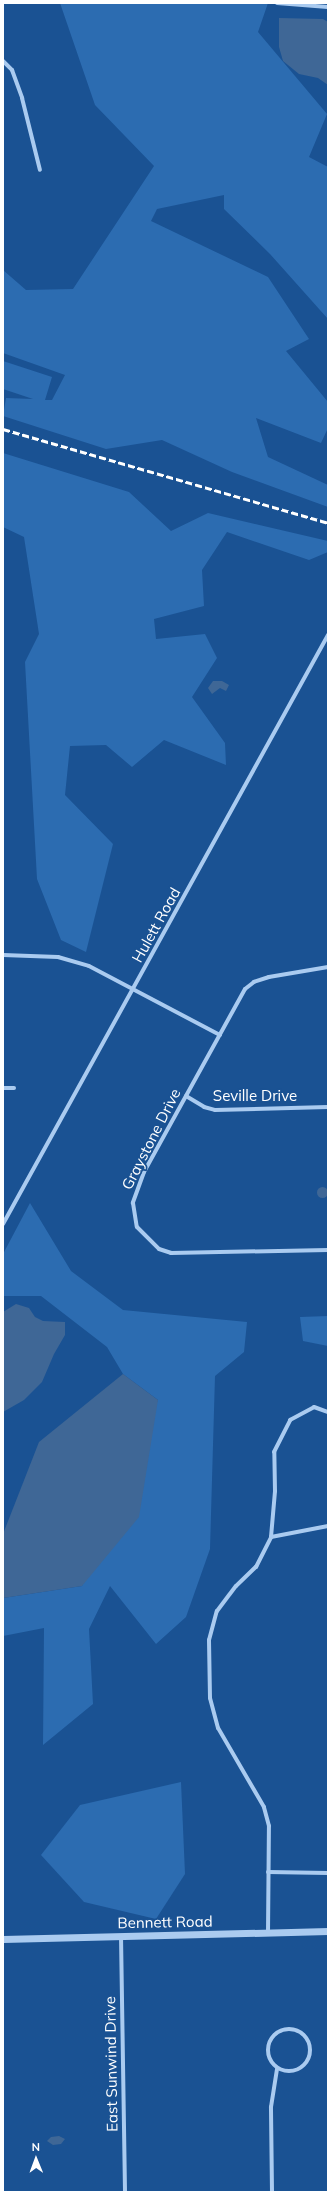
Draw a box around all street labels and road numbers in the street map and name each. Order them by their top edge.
street label: Hulett Road [128,884,184,966]
street label: Graystone Drive [118,1085,184,1193]
street label: Seville Drive [213,1087,297,1105]
street label: Bennett Road [117,1912,213,1932]
street label: East Sunwind Drive [101,1996,121,2132]

